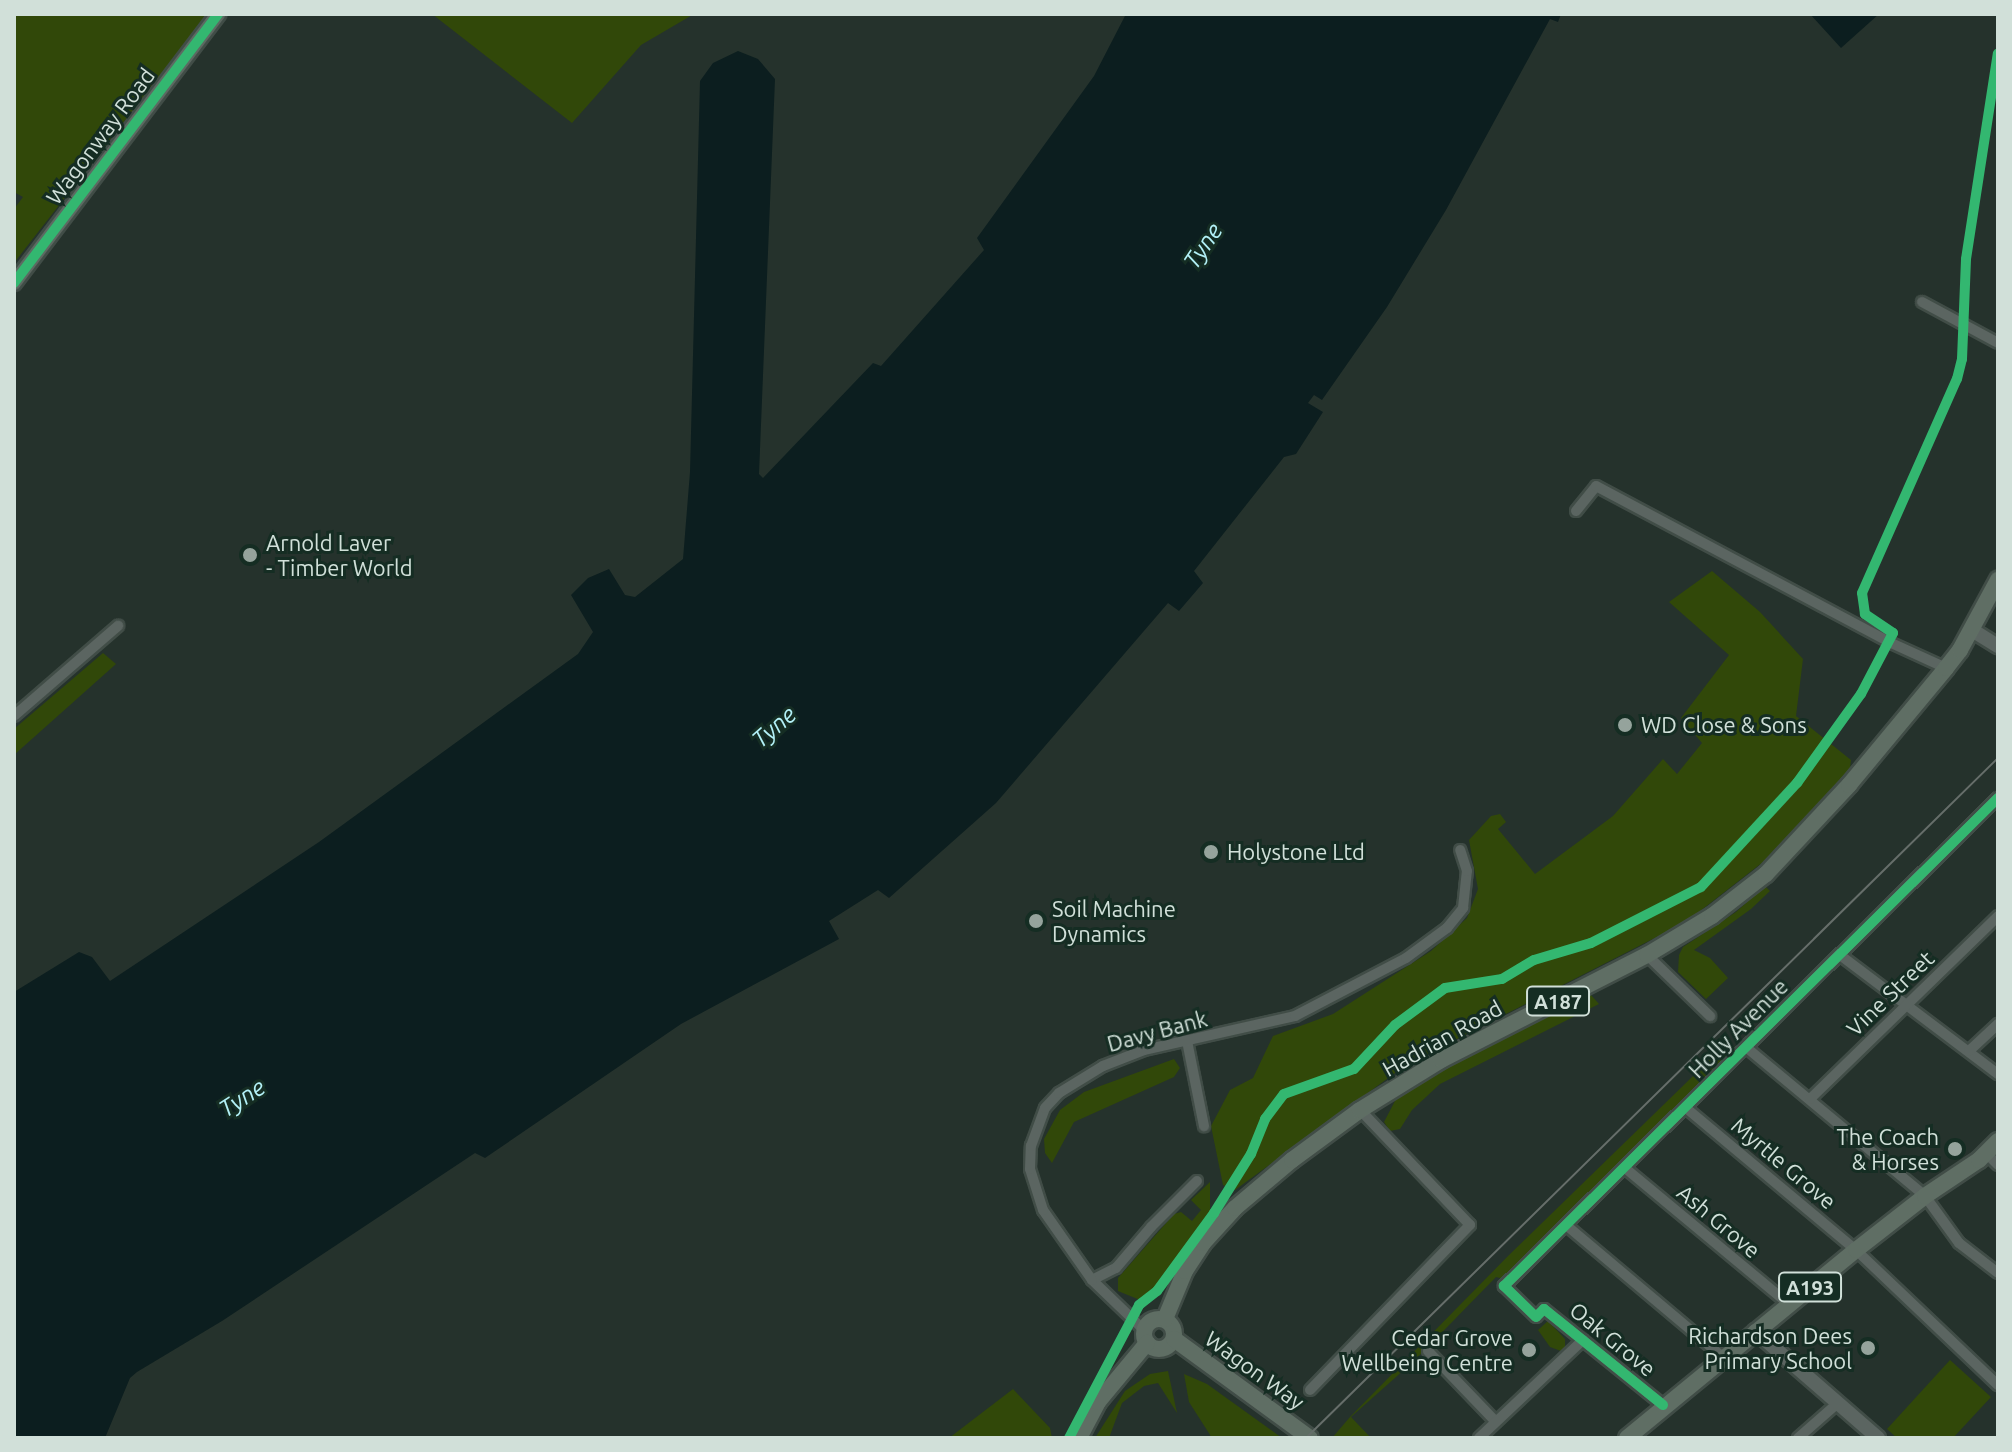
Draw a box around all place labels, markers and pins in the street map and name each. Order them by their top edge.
place label: Arnold Laver - Timber World [266,529,413,580]
marker: Arnold Laver - Timber World [241,546,259,564]
place label: WD Close & Sons [1641,712,1807,738]
marker: WD Close & Sons [1616,716,1634,734]
place label: Holystone Ltd [1227,839,1365,865]
marker: Holystone Ltd [1202,843,1220,861]
place label: Soil Machine Dynamics [1052,895,1176,946]
marker: Soil Machine Dynamics [1027,912,1045,930]
place label: The Coach & Horses [1837,1123,1939,1174]
marker: The Coach & Horses [1946,1140,1964,1158]
place label: Richardson Dees Primary School [1688,1322,1852,1374]
place label: Cedar Grove Wellbeing Centre [1341,1324,1513,1376]
marker: Richardson Dees Primary School [1859,1339,1877,1357]
marker: Cedar Grove Wellbeing Centre [1520,1341,1538,1359]

